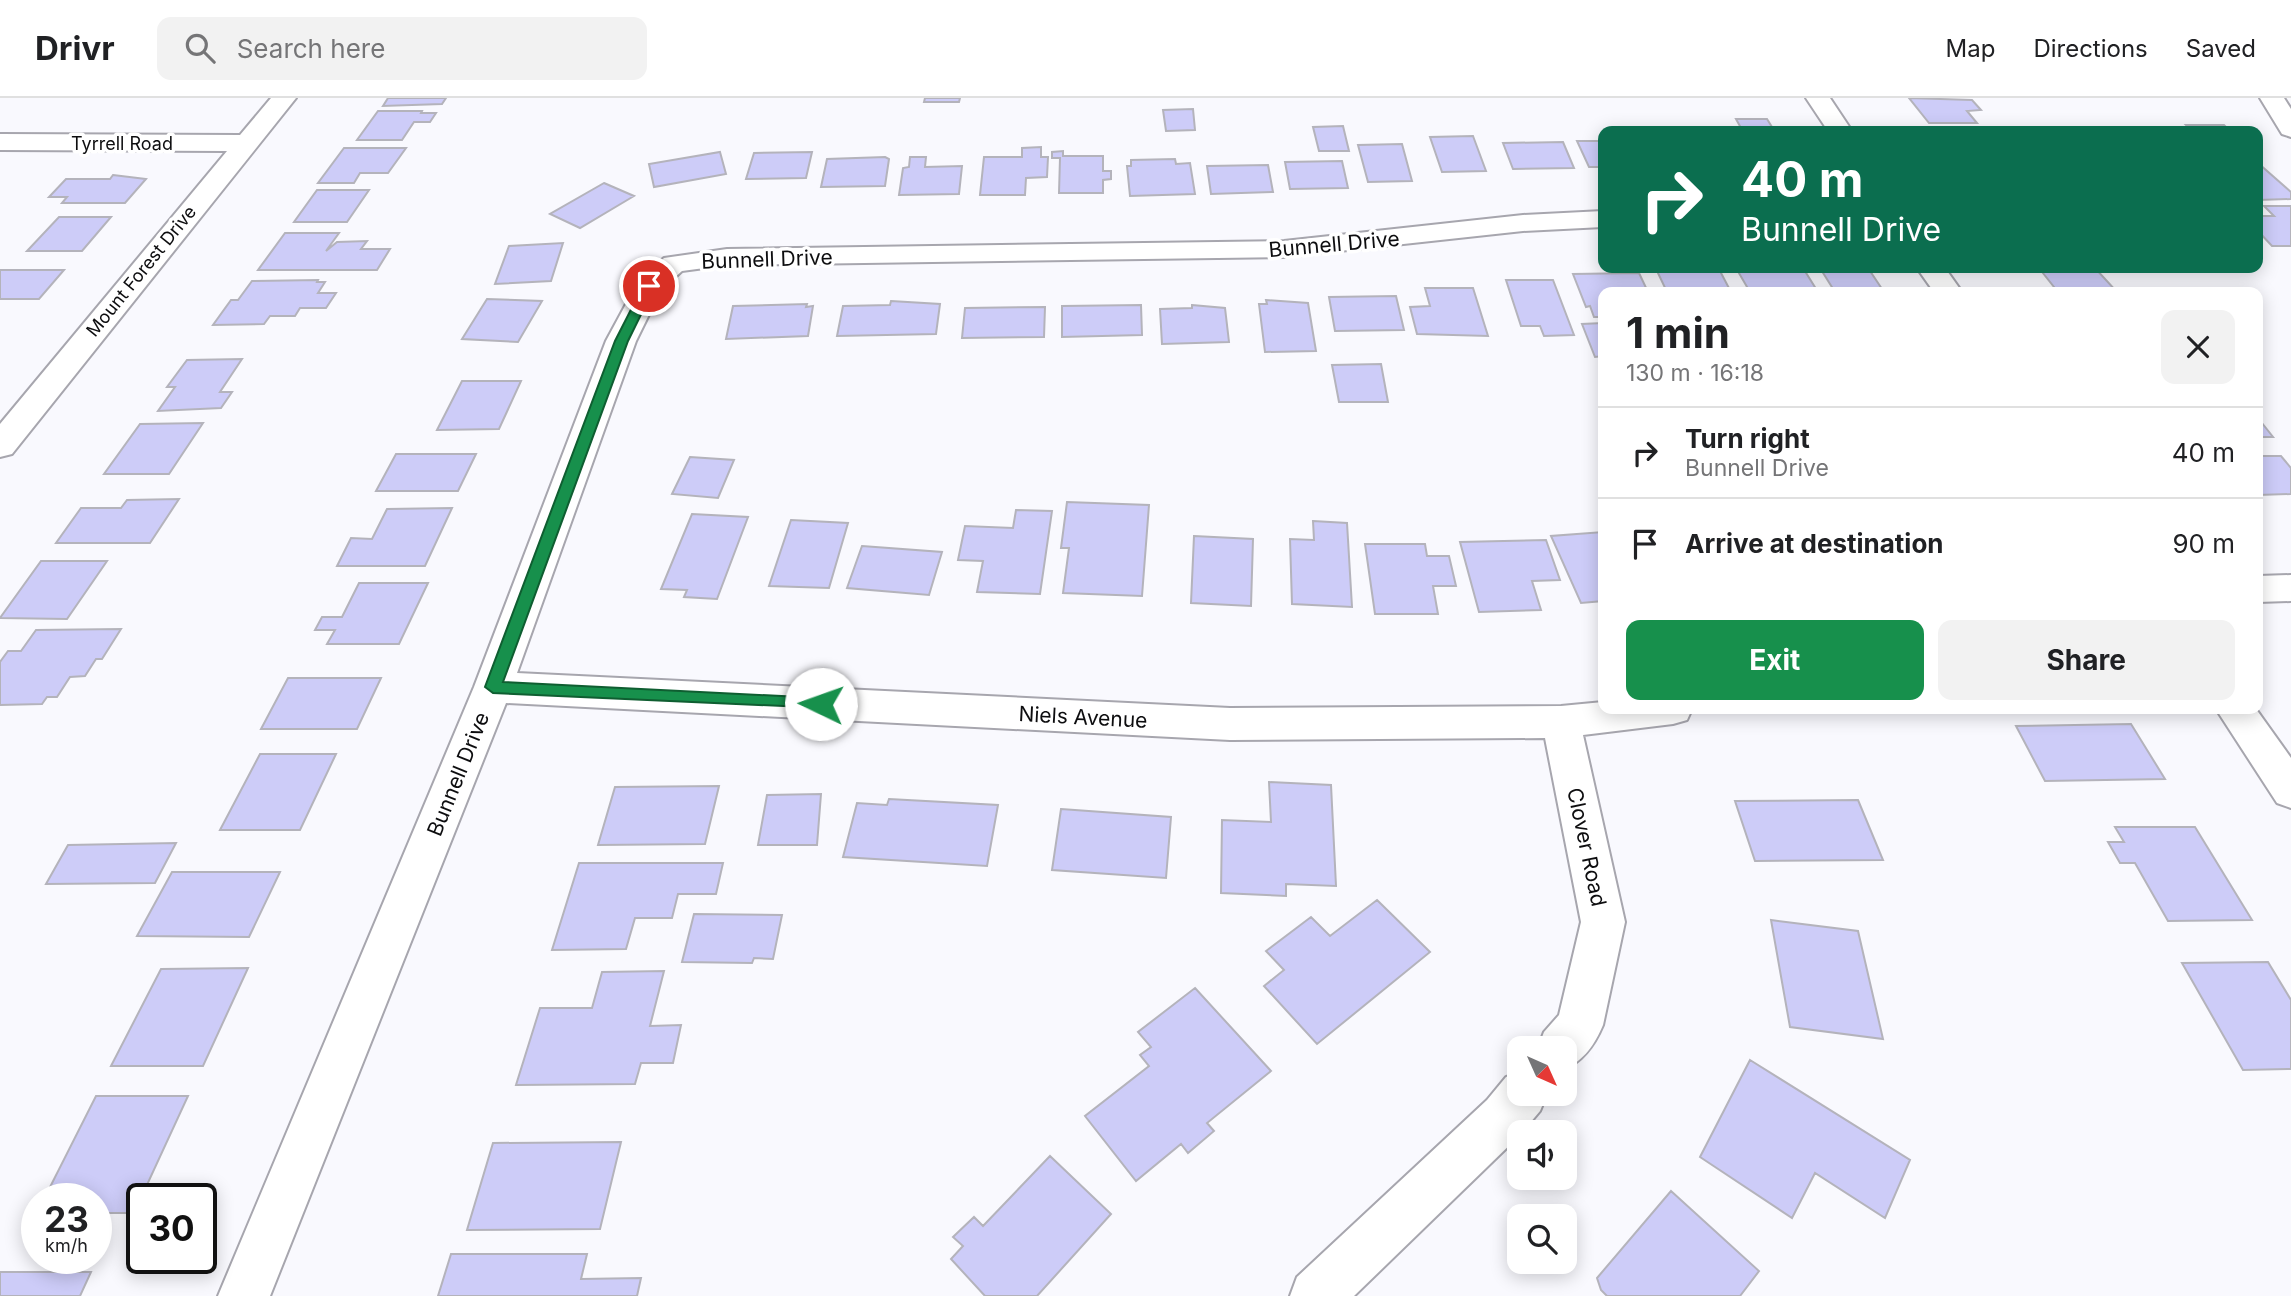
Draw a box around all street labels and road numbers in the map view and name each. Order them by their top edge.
street label: Tyrrell Road [71,133,173,154]
street label: Mount Forest Drive [82,201,200,341]
street label: Bunnell Drive [1267,226,1401,262]
street label: Bunnell Drive [701,244,833,274]
street label: Niels Avenue [1018,701,1148,733]
street label: Bunnell Drive [422,708,494,840]
street label: Clover Road [1562,785,1612,909]

